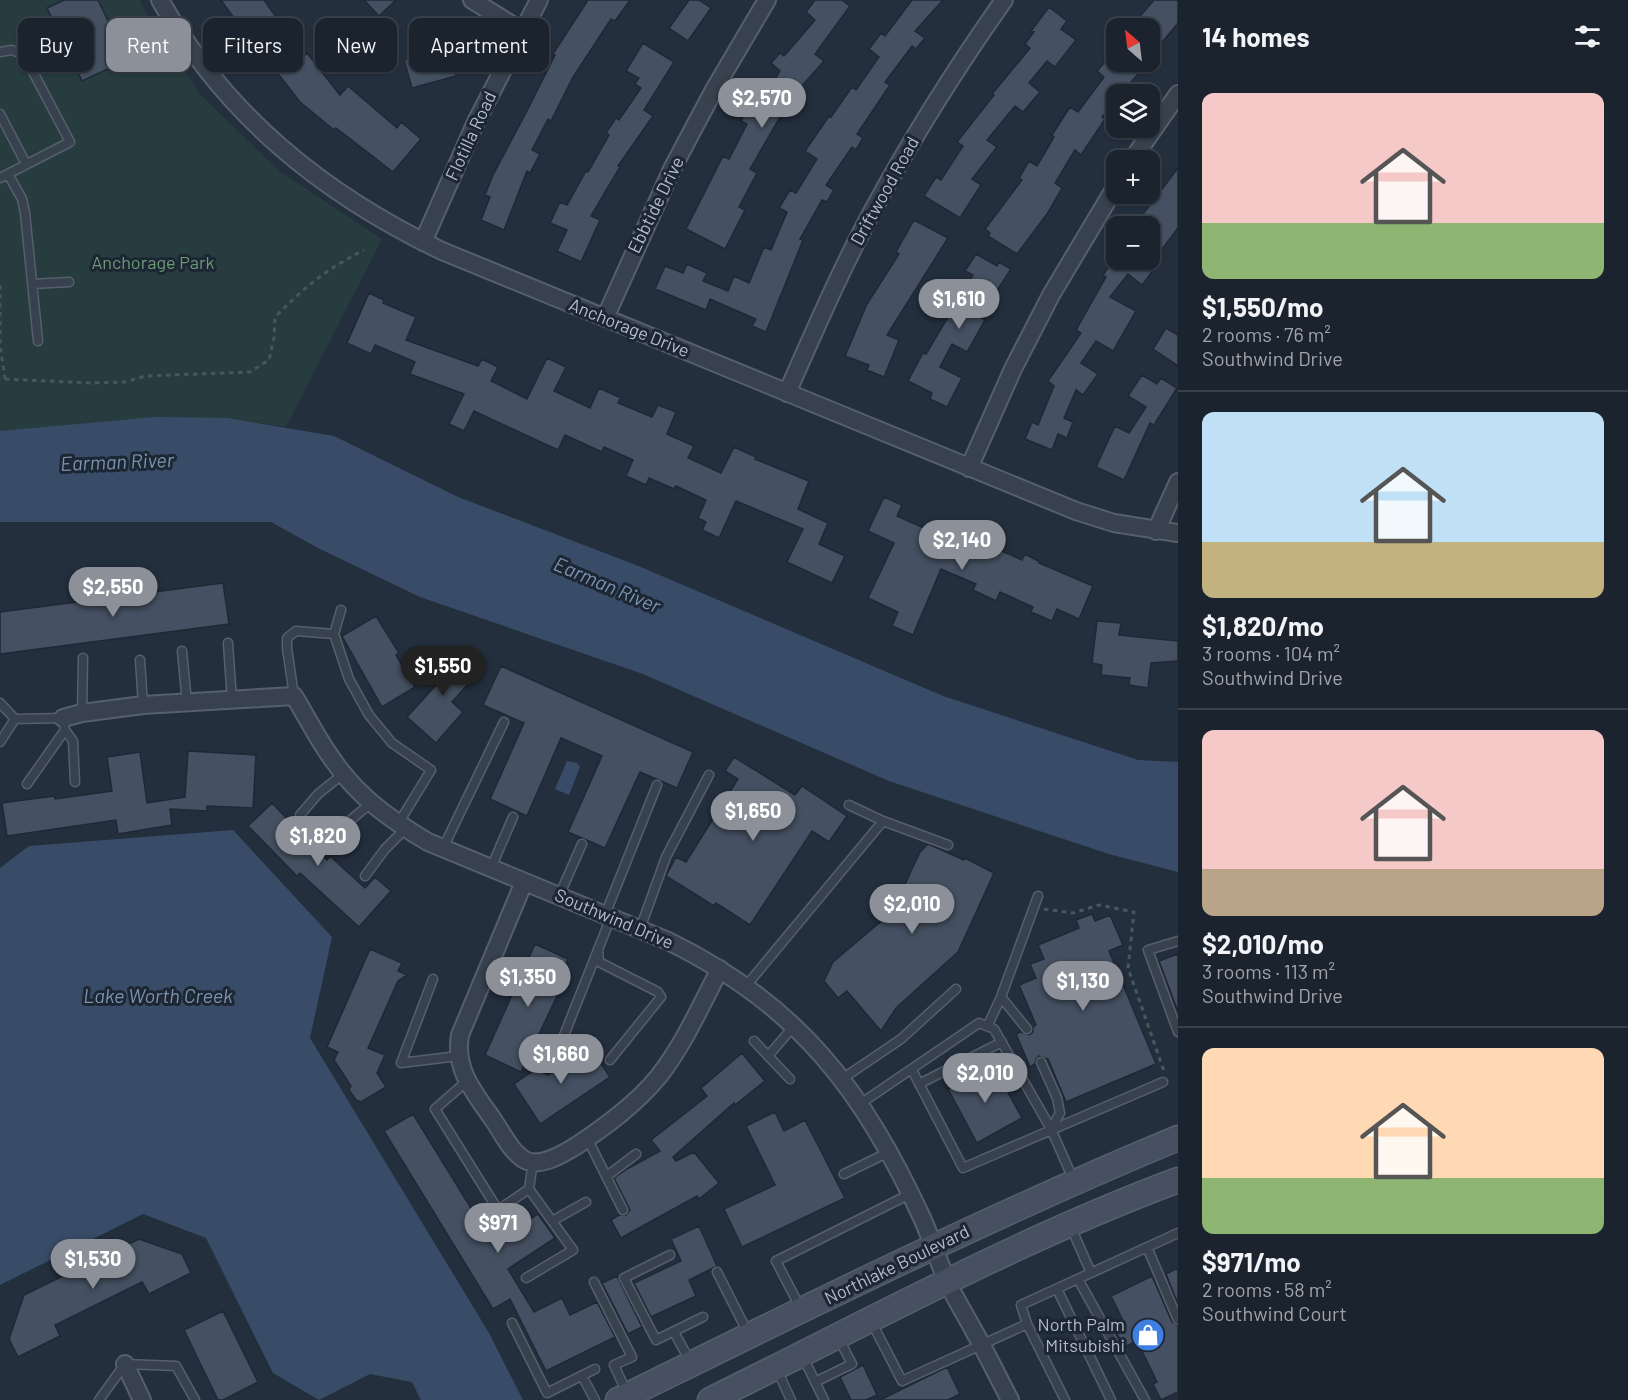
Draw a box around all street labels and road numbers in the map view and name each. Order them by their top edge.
street label: Flotilla Road [440,87,500,184]
street label: Driftwood Road [845,132,923,249]
street label: Ebbtide Drive [622,153,688,256]
street label: Anchorage Drive [566,293,693,361]
street label: Southwind Drive [552,883,677,953]
street label: Northlake Boulevard [821,1220,973,1309]

